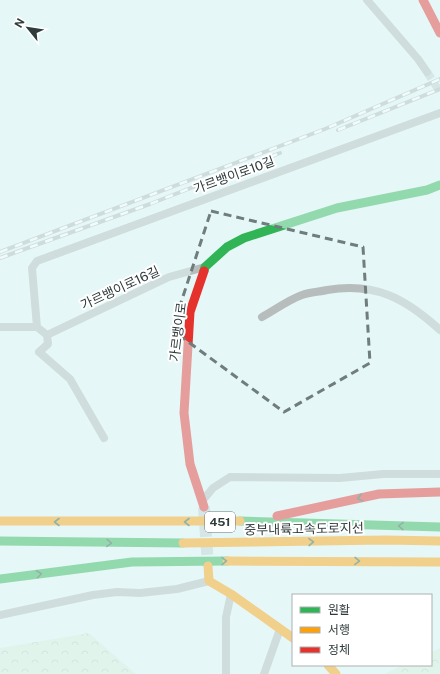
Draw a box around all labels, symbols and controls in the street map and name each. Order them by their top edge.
north arrow [8,8,48,48]
text: N [12,16,27,30]
street label: 가르뱅이로10길 [191,153,277,197]
street label: 가르뱅이로16길 [78,263,162,313]
street label: 가르뱅이로 [167,301,189,363]
one-way arrow [356,494,363,502]
road number: 451 [205,512,235,532]
one-way arrow [54,518,60,526]
one-way arrow [184,518,190,526]
street label: 중부내륙고속도로지선 [244,520,364,538]
one-way arrow [398,521,404,530]
one-way arrow [308,538,314,546]
one-way arrow [106,539,112,548]
one-way arrow [221,557,227,565]
one-way arrow [354,557,360,565]
one-way arrow [36,570,42,579]
legend [292,594,432,666]
text: 원활 [328,603,350,617]
text: 서행 [328,623,350,637]
text: 정체 [328,643,350,657]

